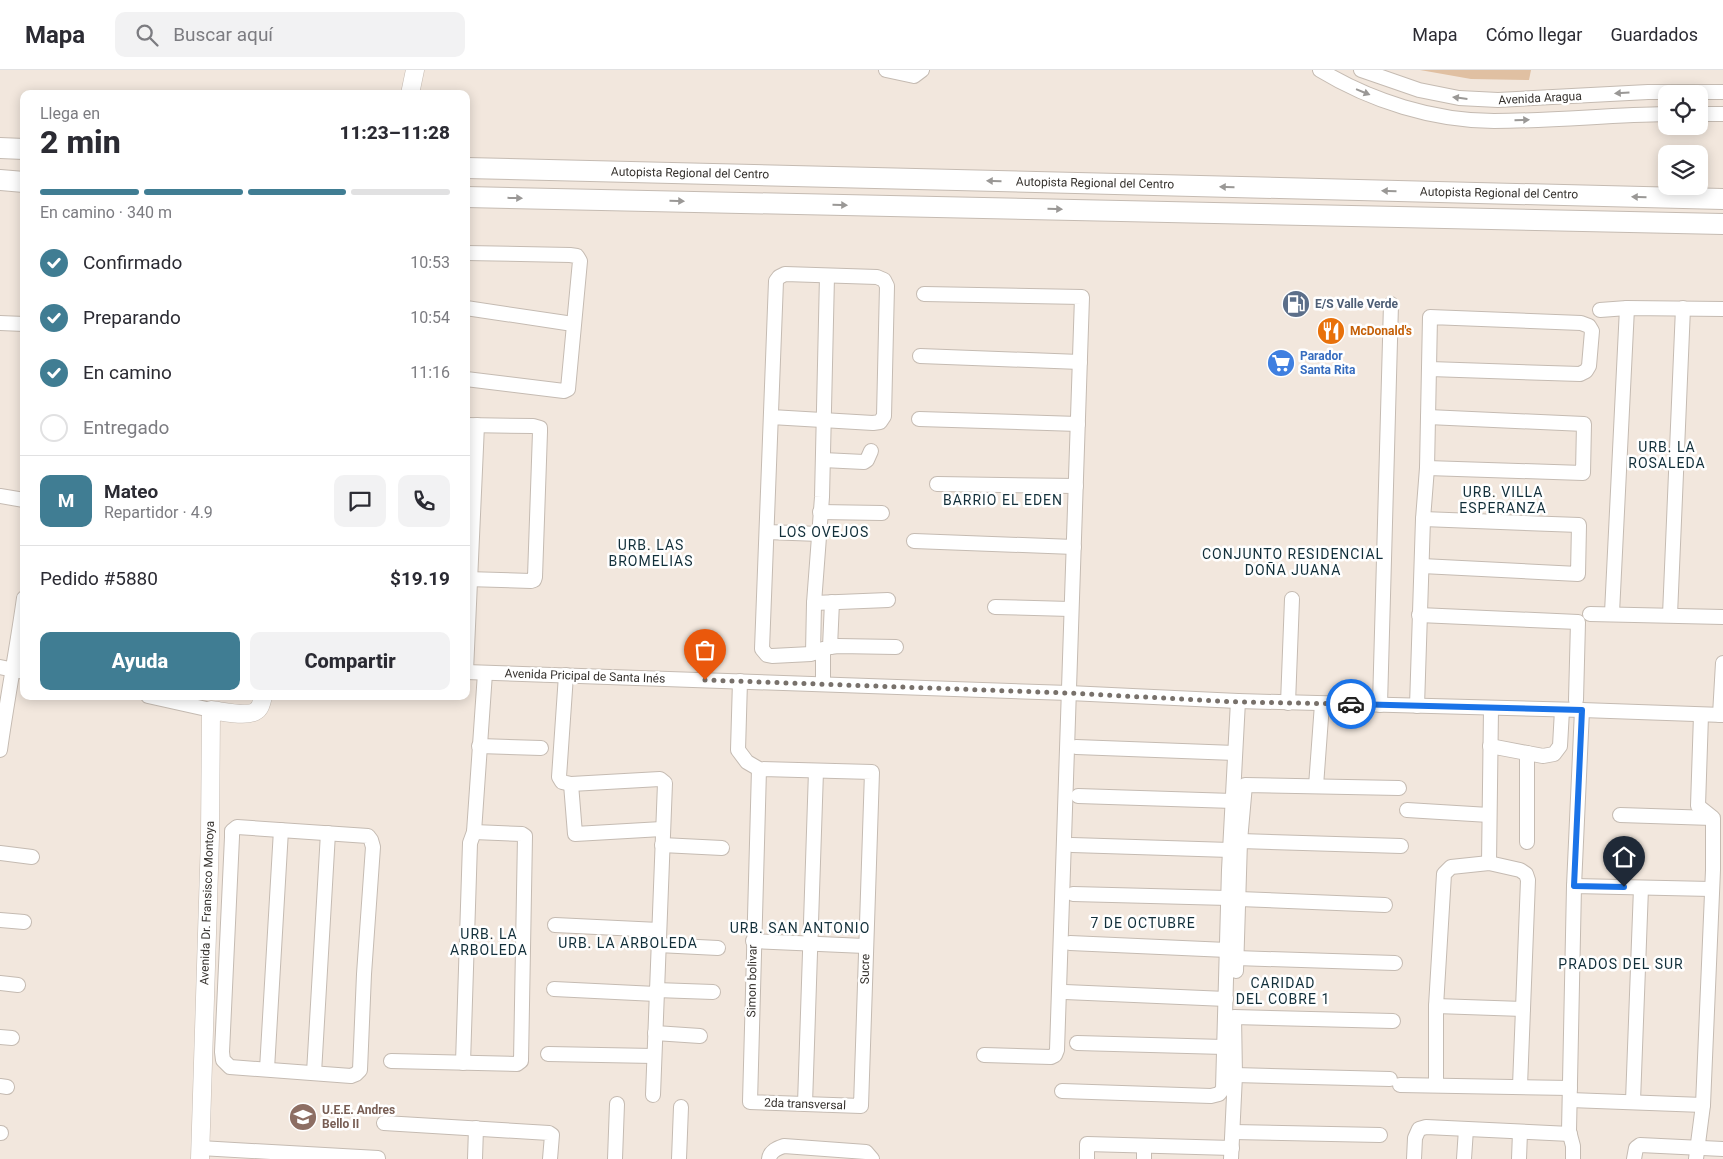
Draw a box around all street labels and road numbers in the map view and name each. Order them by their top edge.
street label: Avenida Aragua [1498,89,1582,107]
street label: Autopista Regional del Centro [611,165,769,181]
street label: Autopista Regional del Centro [1016,175,1174,191]
street label: Autopista Regional del Centro [1420,185,1578,201]
street label: Avenida Pricipal de Santa Inés [504,666,666,686]
street label: Avenida Dr. Fransisco Montoya [197,821,217,985]
street label: Simon bolivar [744,945,760,1017]
street label: Sucre [858,954,872,984]
street label: 2da transversal [764,1096,846,1112]

